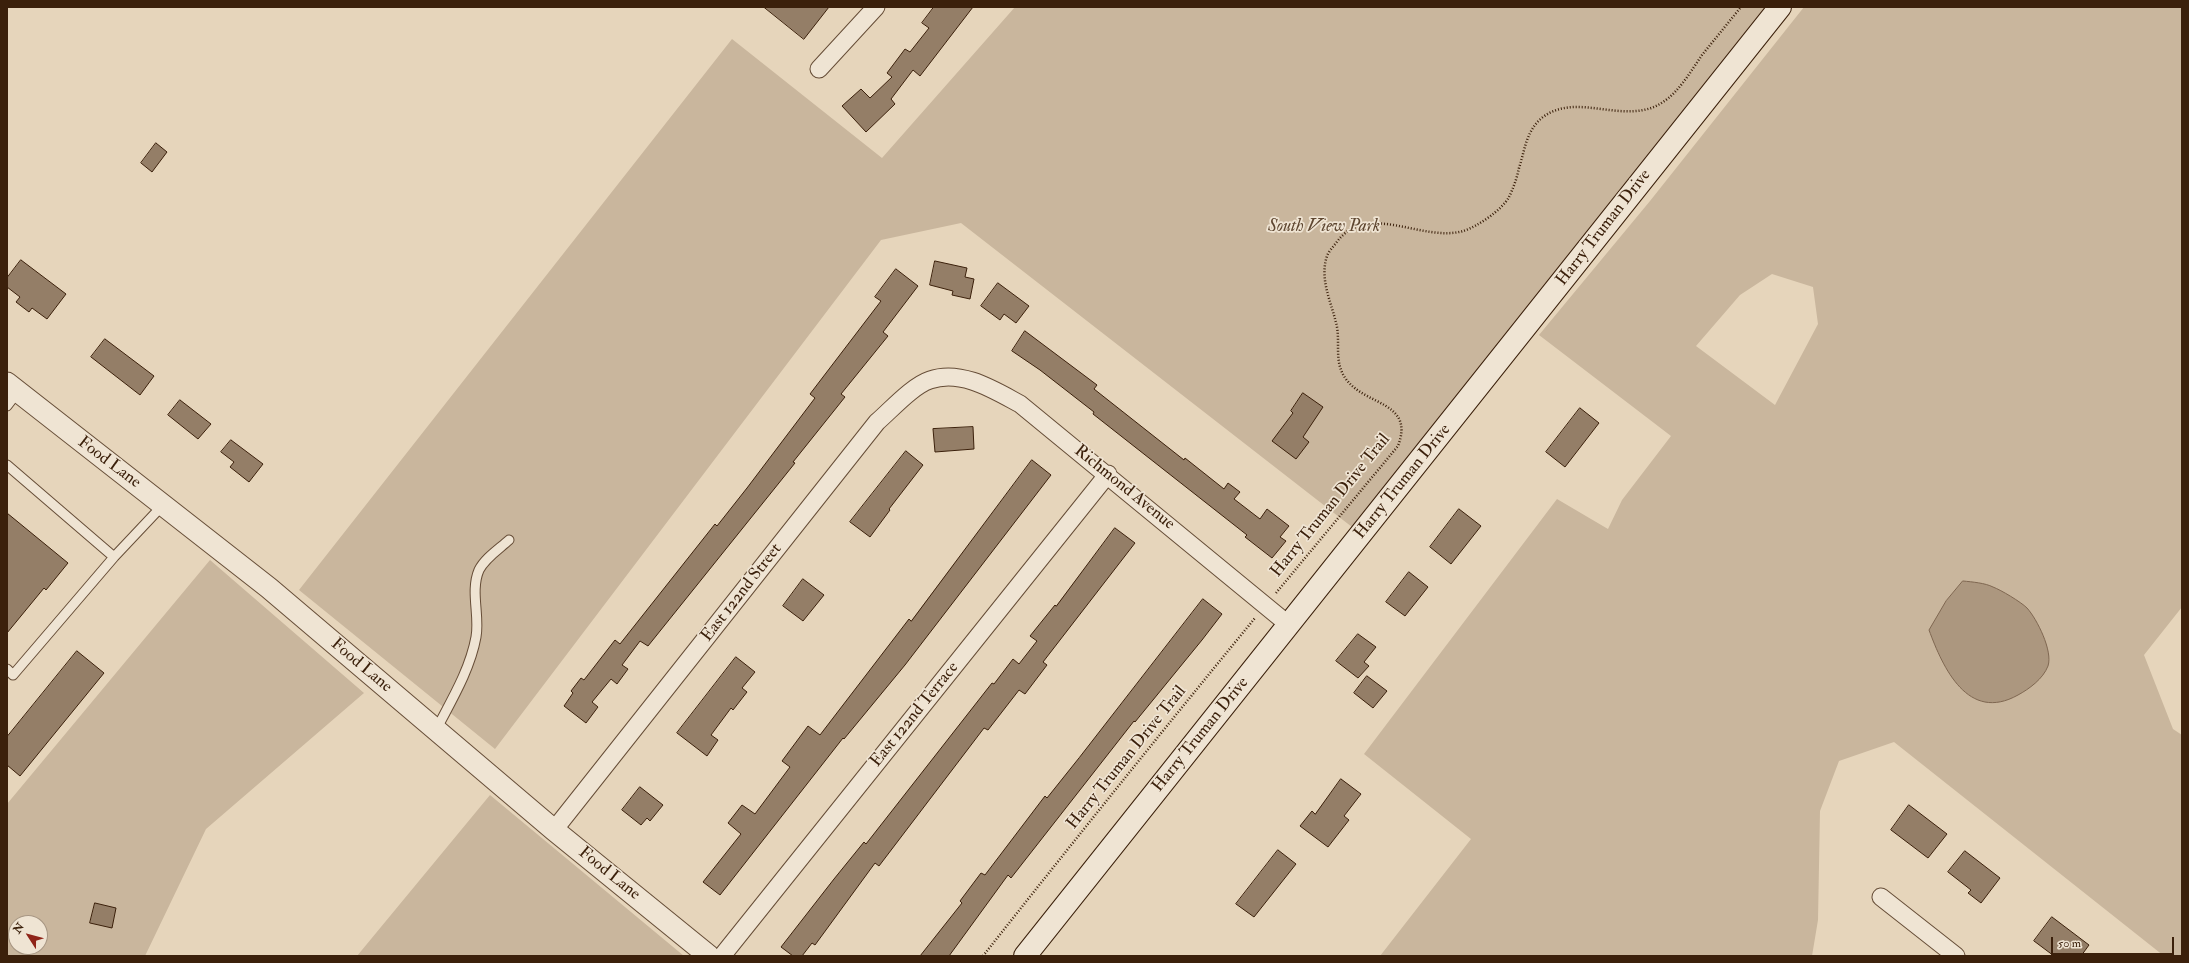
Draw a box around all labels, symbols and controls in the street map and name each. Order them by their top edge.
street label: Harry Truman Drive [1552,166,1656,290]
park label: South View Park [1268,217,1380,237]
street label: Harry Truman Drive [1350,420,1456,544]
street label: Harry Truman Drive Trail [1267,430,1395,582]
street label: Food Lane [73,433,145,493]
street label: Richmond Avenue [1070,441,1178,535]
street label: East 122nd Street [697,540,787,646]
street label: Food Lane [326,634,396,698]
street label: East 122nd Terrace [866,658,964,772]
street label: Harry Truman Drive [1148,673,1254,797]
street label: Harry Truman Drive Trail [1063,682,1191,834]
street label: Food Lane [574,843,644,905]
north arrow [8,915,48,955]
text: N [11,920,27,936]
scale bar [2053,929,2176,955]
text: 50 m [2058,936,2081,951]

